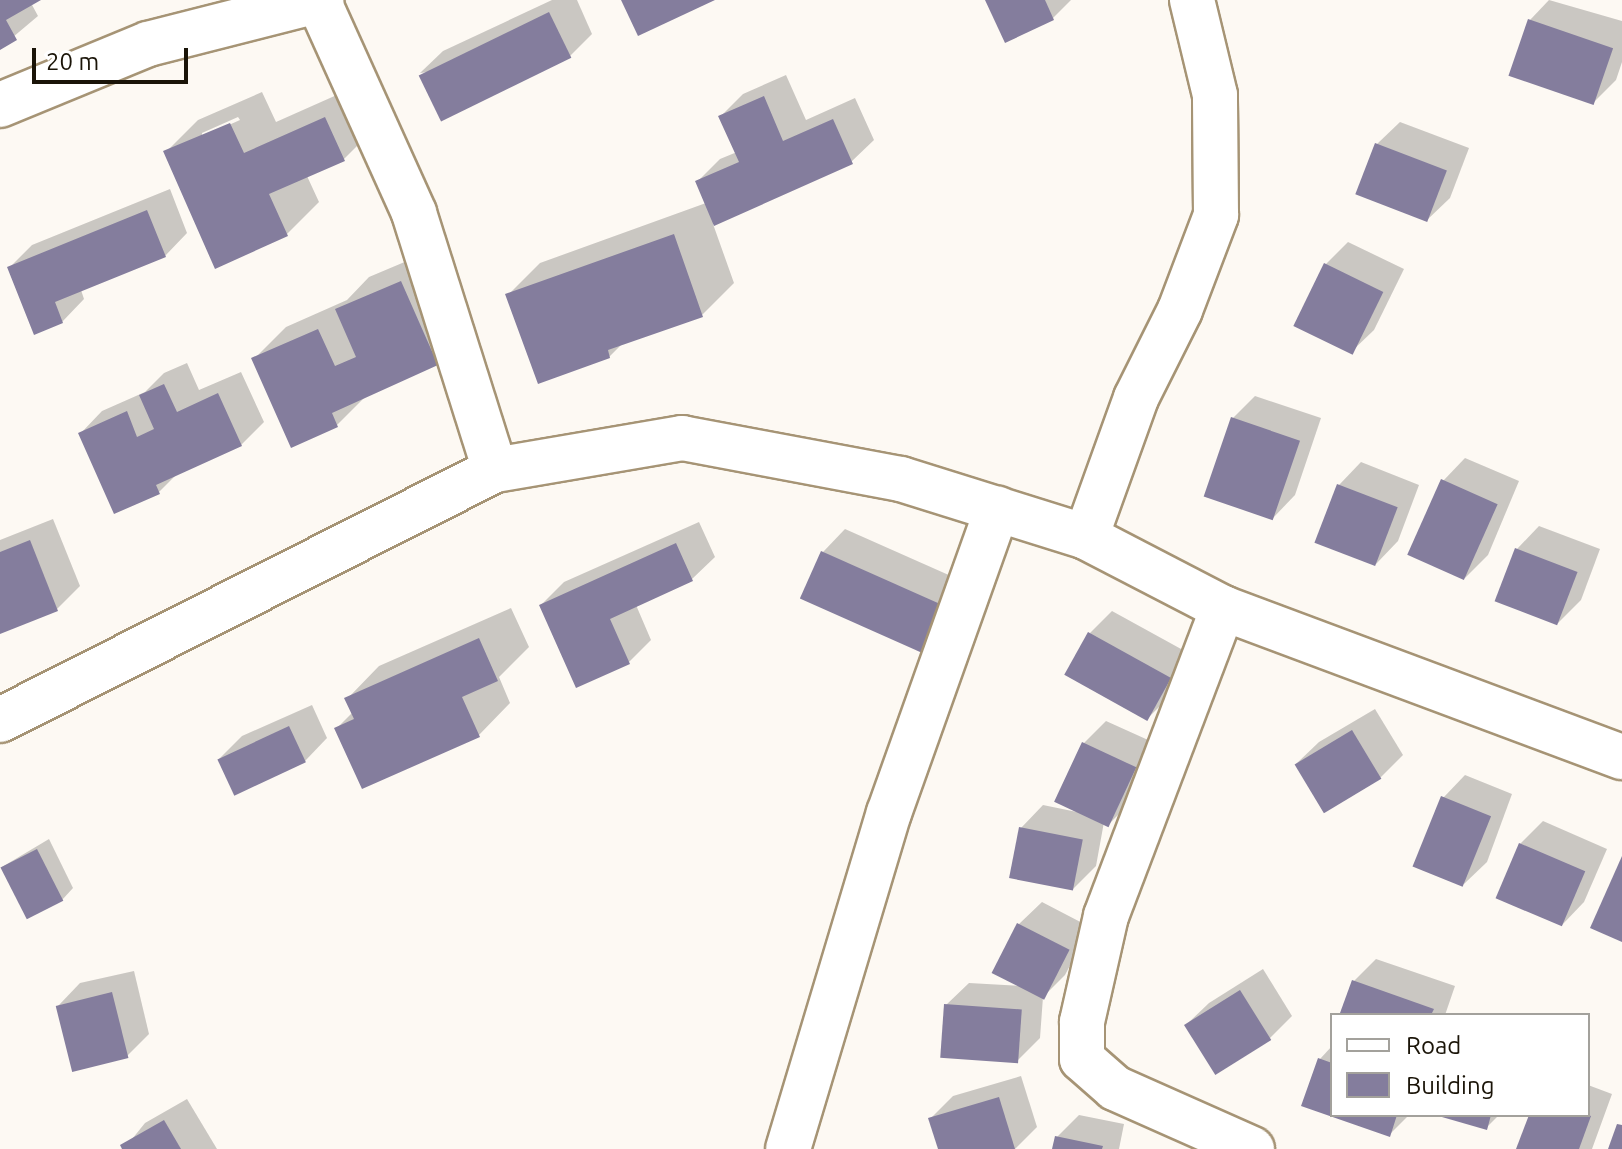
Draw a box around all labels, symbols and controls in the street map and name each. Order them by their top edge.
scale bar [36,32,192,82]
text: 20 m [46,48,99,75]
legend [1330,1013,1590,1117]
text: Road [1406,1032,1461,1059]
text: Building [1406,1072,1494,1099]

